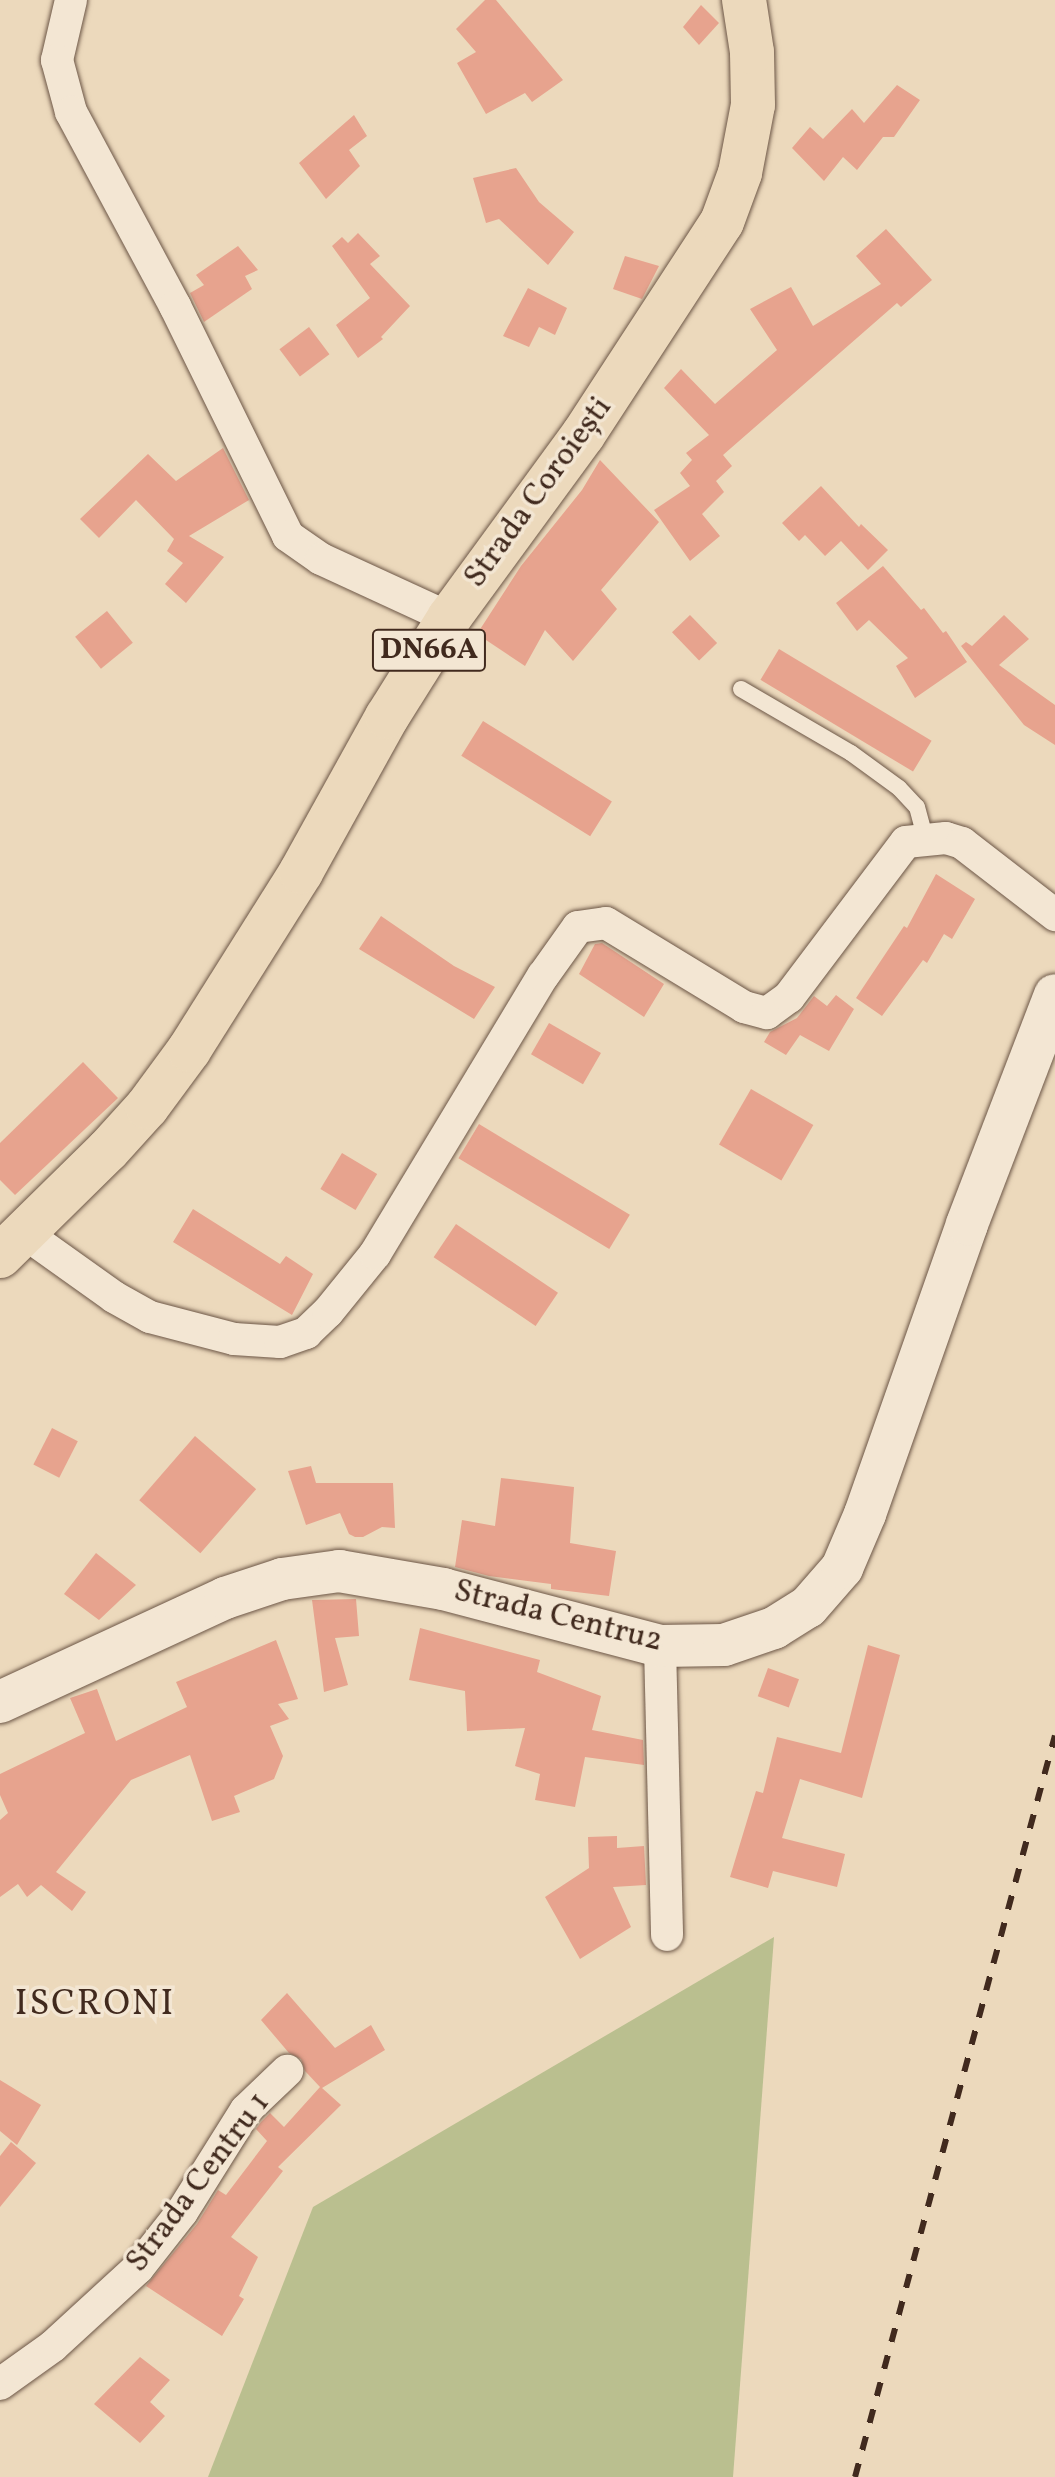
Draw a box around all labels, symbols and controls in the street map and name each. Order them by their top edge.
street label: Strada Coroiești [457,390,621,596]
road number: DN66A [371,624,487,676]
street label: Strada Centru2 [450,1573,666,1661]
district label: ISCRONI [15,1984,175,2028]
street label: Strada Centru 1 [119,2085,279,2281]

